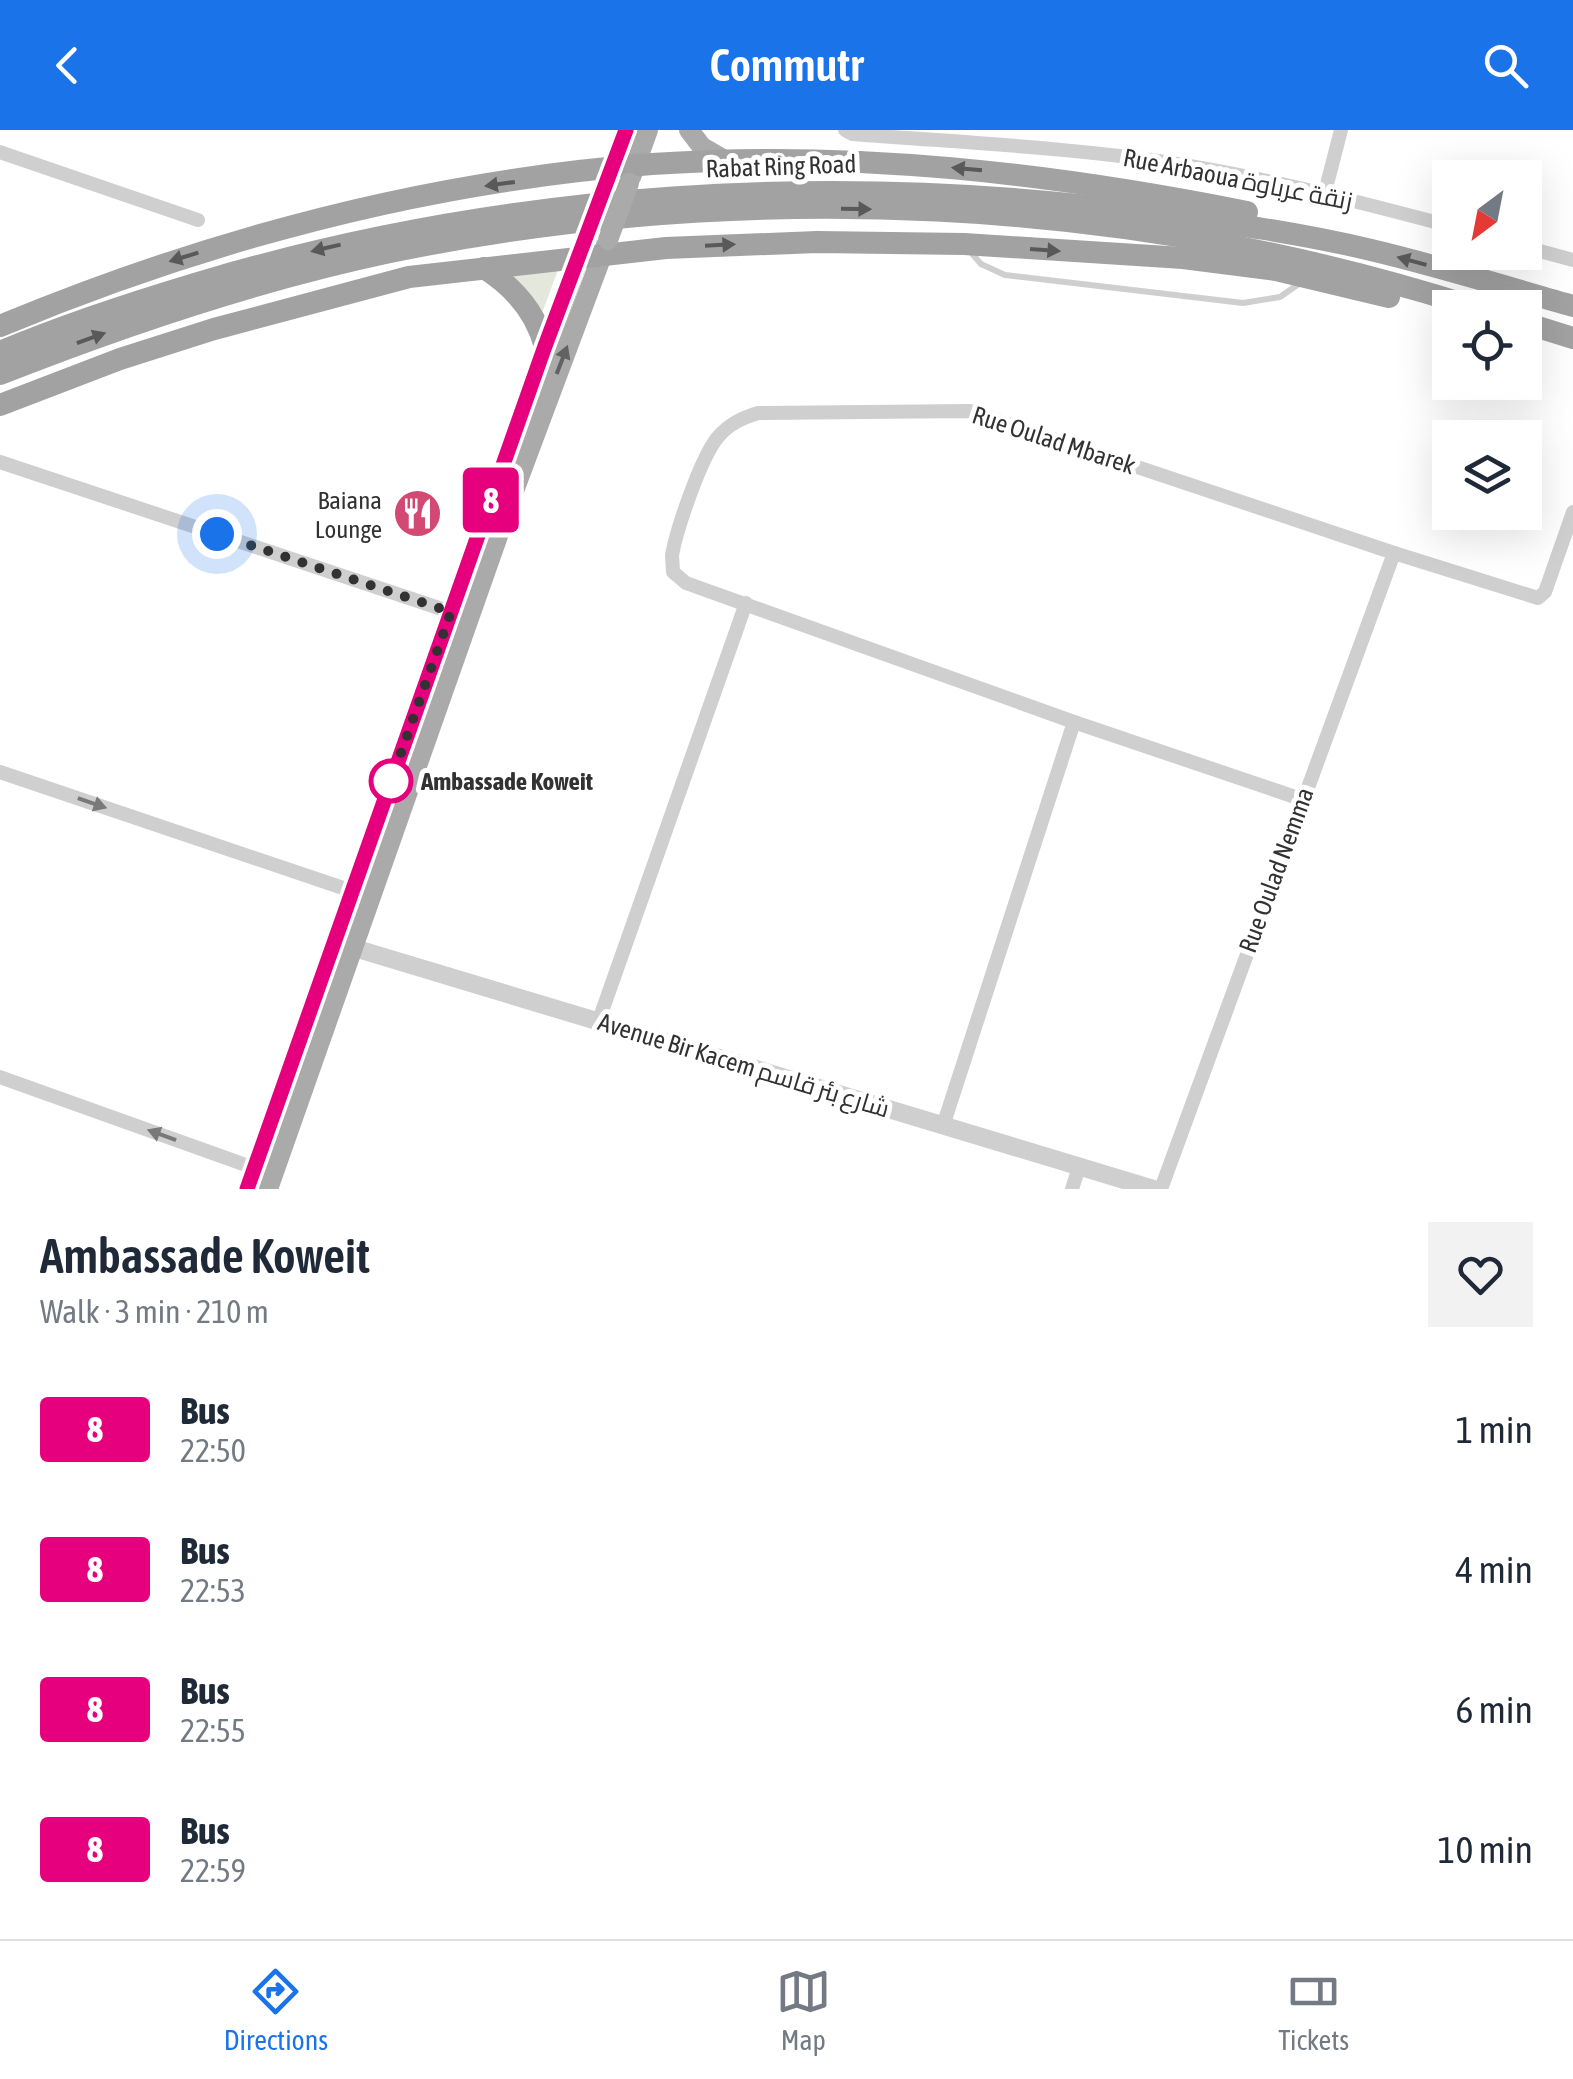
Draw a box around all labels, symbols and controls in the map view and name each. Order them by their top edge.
icon: back [40,38,95,93]
icon: search [1478,38,1533,93]
text: Commutr [709,39,864,91]
street label: Rue Arbaoua زنقة عرباوة [1121,143,1355,216]
street label: Rabat Ring Road [705,149,857,183]
north arrow [1432,160,1542,270]
map controls [1432,160,1542,530]
one-way arrow [950,161,982,177]
one-way arrow [484,176,515,192]
one-way arrow [840,202,872,218]
one-way arrow [705,237,737,253]
one-way arrow [310,241,341,256]
one-way arrow [1030,242,1062,258]
one-way arrow [168,250,198,265]
one-way arrow [1396,252,1427,268]
button: locate [1432,290,1542,400]
one-way arrow [76,330,106,345]
one-way arrow [555,345,570,375]
street label: Rue Oulad Mbarek [969,400,1139,480]
button: layers [1432,420,1542,530]
line badge: 8 [458,468,524,532]
text: 8 [483,480,499,520]
place label: Baiana Lounge [315,486,382,543]
restaurant icon: Baiana Lounge [391,488,443,540]
your location [192,509,242,559]
marker: Ambassade Koweit [370,760,412,802]
place label: Ambassade Koweit [420,767,594,795]
street label: Rue Oulad Nemma [1233,784,1319,956]
one-way arrow [78,797,108,812]
street label: Avenue Bir Kacem شارع بئر قاسم [594,1007,893,1127]
one-way arrow [147,1127,177,1142]
button: heart [1428,1222,1533,1327]
text: Ambassade Koweit [40,1228,370,1283]
text: Walk · 3 min · 210 m [40,1293,269,1330]
text: Bus [180,1389,230,1432]
text: 1 min [1455,1408,1533,1451]
text: 8 [87,1409,103,1449]
text: 22:50 [180,1432,246,1469]
text: Bus [180,1529,230,1572]
text: 4 min [1455,1548,1533,1591]
text: 8 [87,1549,103,1589]
text: 22:53 [180,1572,246,1609]
text: Bus [180,1669,230,1712]
text: 6 min [1455,1688,1533,1731]
text: 8 [87,1689,103,1729]
text: 22:55 [180,1712,246,1749]
text: Bus [180,1809,230,1852]
text: 10 min [1438,1828,1533,1871]
text: 8 [87,1829,103,1869]
text: 22:59 [180,1852,246,1889]
tab: Directions [224,1964,328,2056]
tab: Map [776,1964,831,2056]
tab: Tickets [1278,1964,1349,2056]

